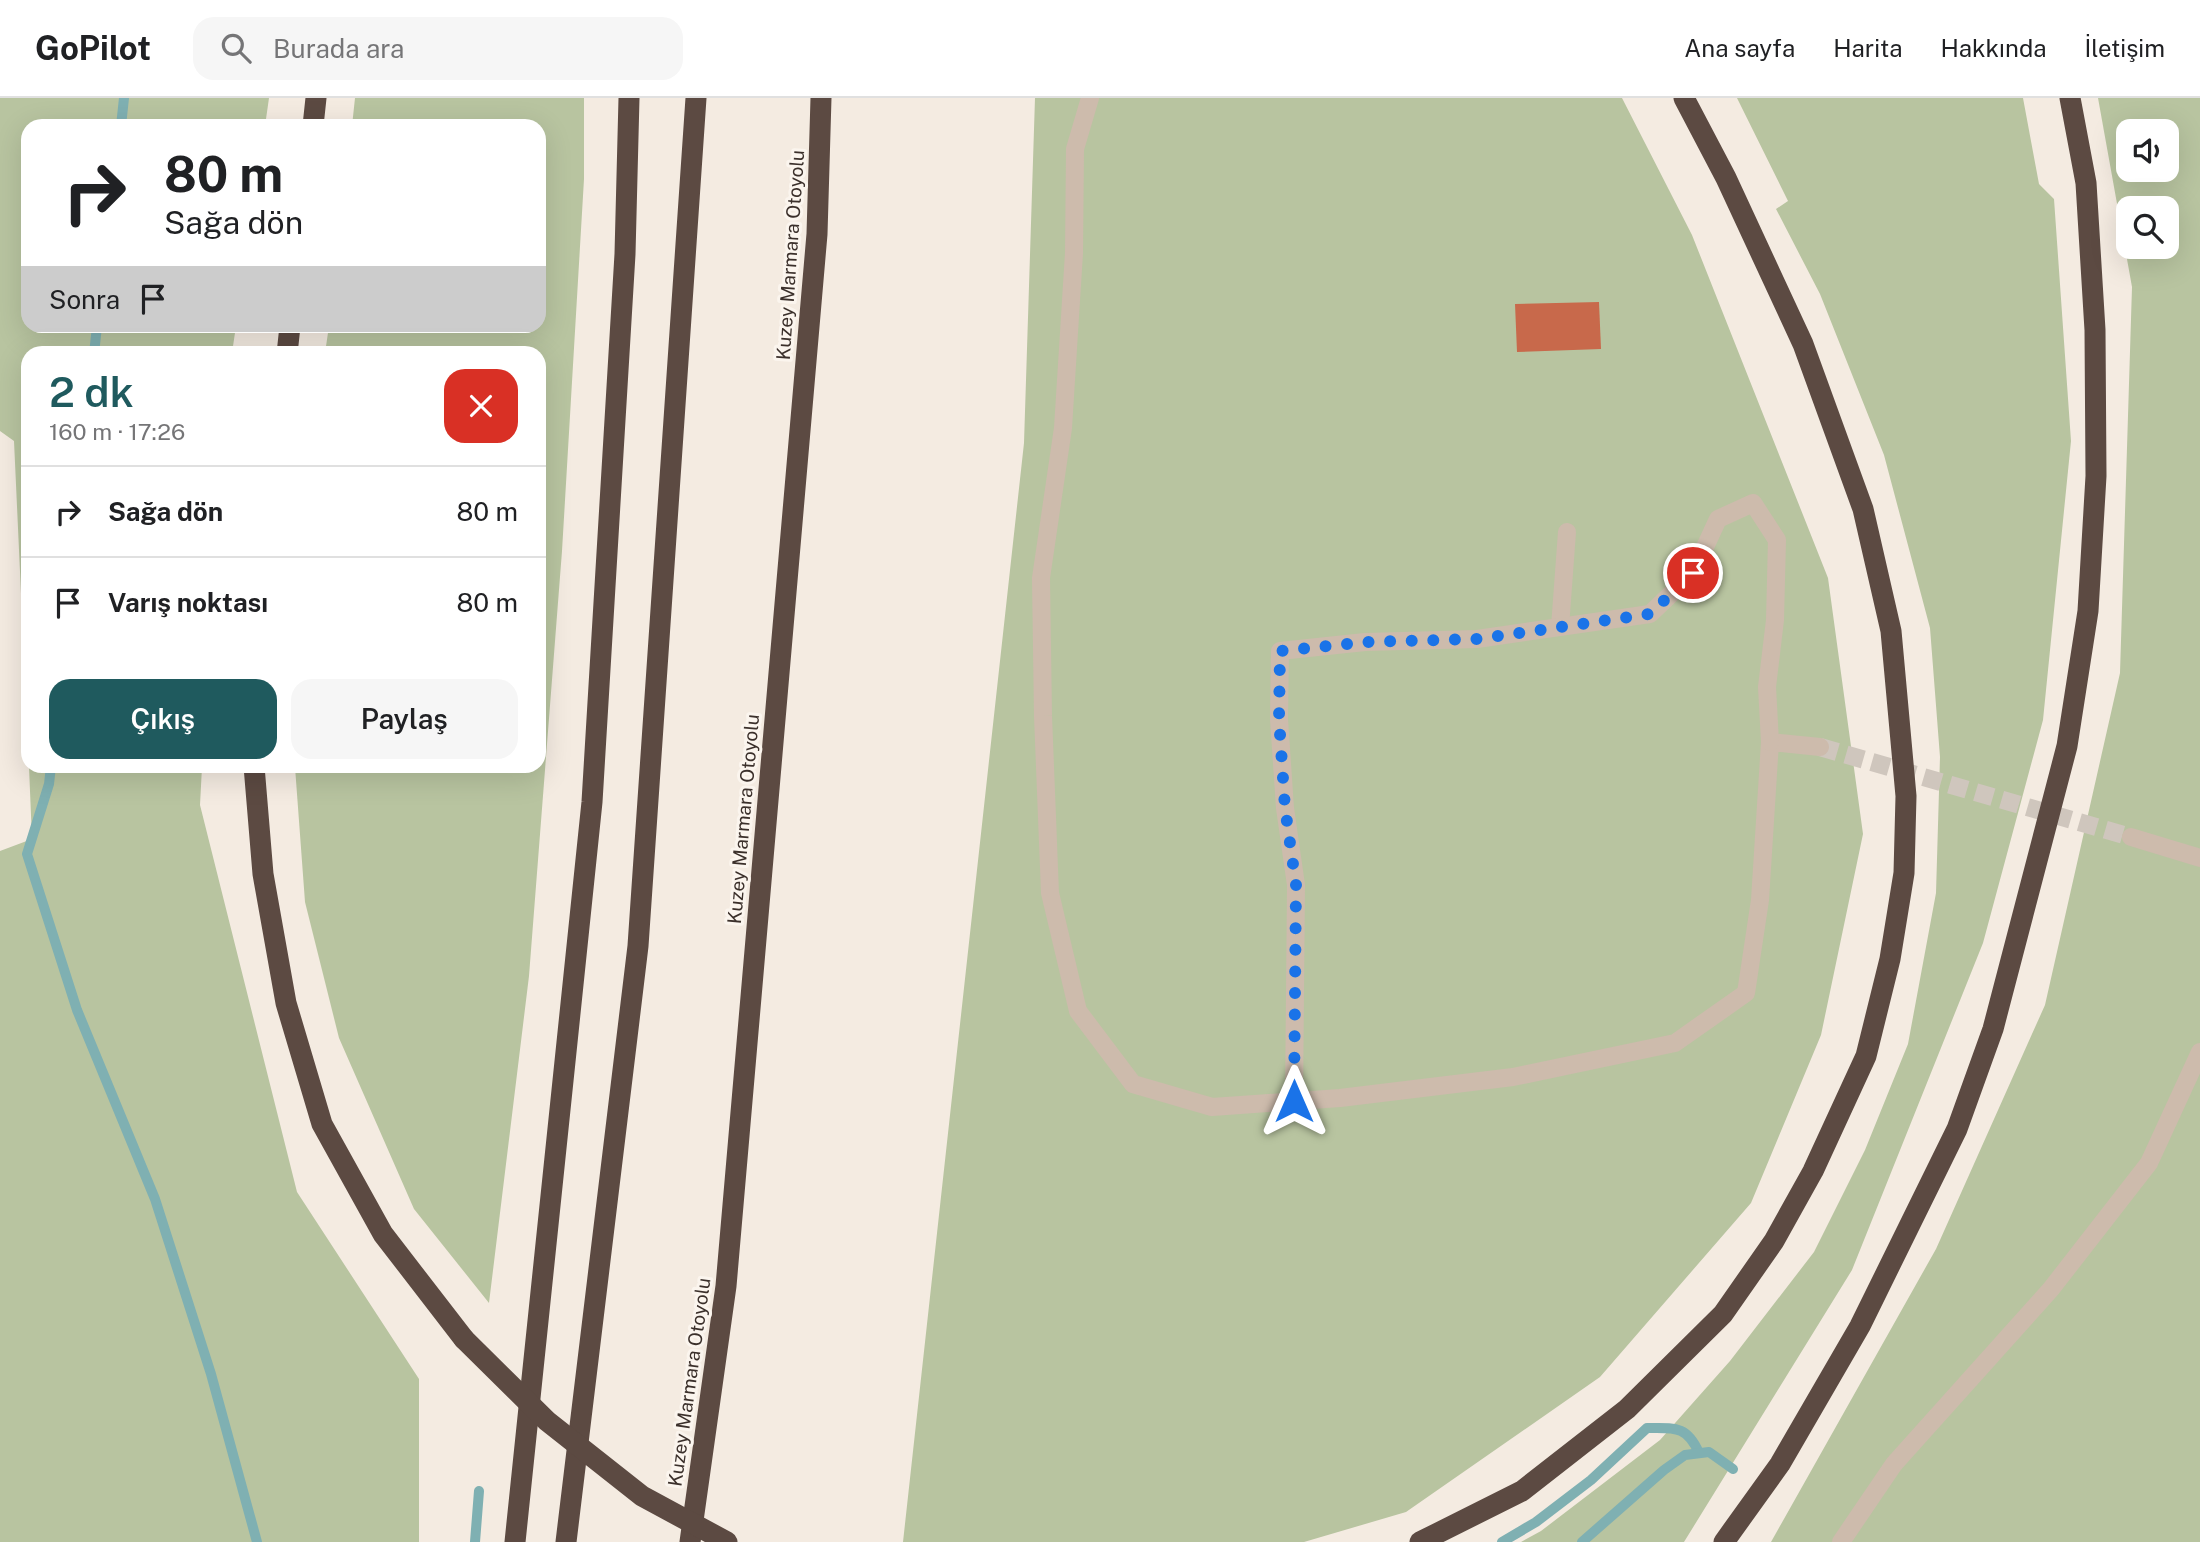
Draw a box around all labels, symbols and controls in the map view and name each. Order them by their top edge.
search box [193,17,683,80]
text: GoPilot [35,29,151,67]
icon: search [217,29,255,67]
text: Burada ara [273,33,404,64]
text: Ana sayfa [1684,34,1795,62]
text: Harita [1833,34,1903,62]
text: Hakkında [1941,34,2046,62]
text: İletişim [2084,34,2165,62]
map controls [2116,119,2179,259]
button: sound [2116,119,2179,182]
text: 80 m [164,145,283,203]
icon: right [49,147,140,238]
street label: Kuzey Marmara Otoyolu [772,149,808,361]
button: search [2116,196,2179,259]
text: Sağa dön [164,204,303,241]
icon: arrive [134,280,172,318]
text: Sonra [49,284,120,315]
text: 2 dk [49,367,134,416]
button: close [444,369,518,443]
text: 160 m · 17:26 [49,418,185,445]
icon: right [49,493,87,531]
text: Sağa dön [108,496,223,527]
text: 80 m [457,496,518,527]
pin [1663,543,1723,603]
icon: arrive [1674,554,1712,592]
icon: arrive [49,584,87,622]
text: Varış noktası [108,587,268,618]
text: 80 m [457,587,518,618]
button: Çıkış [49,679,277,759]
button: Paylaş [291,679,518,759]
street label: Kuzey Marmara Otoyolu [723,713,763,925]
position arrow [1257,1064,1331,1138]
street label: Kuzey Marmara Otoyolu [663,1276,715,1488]

